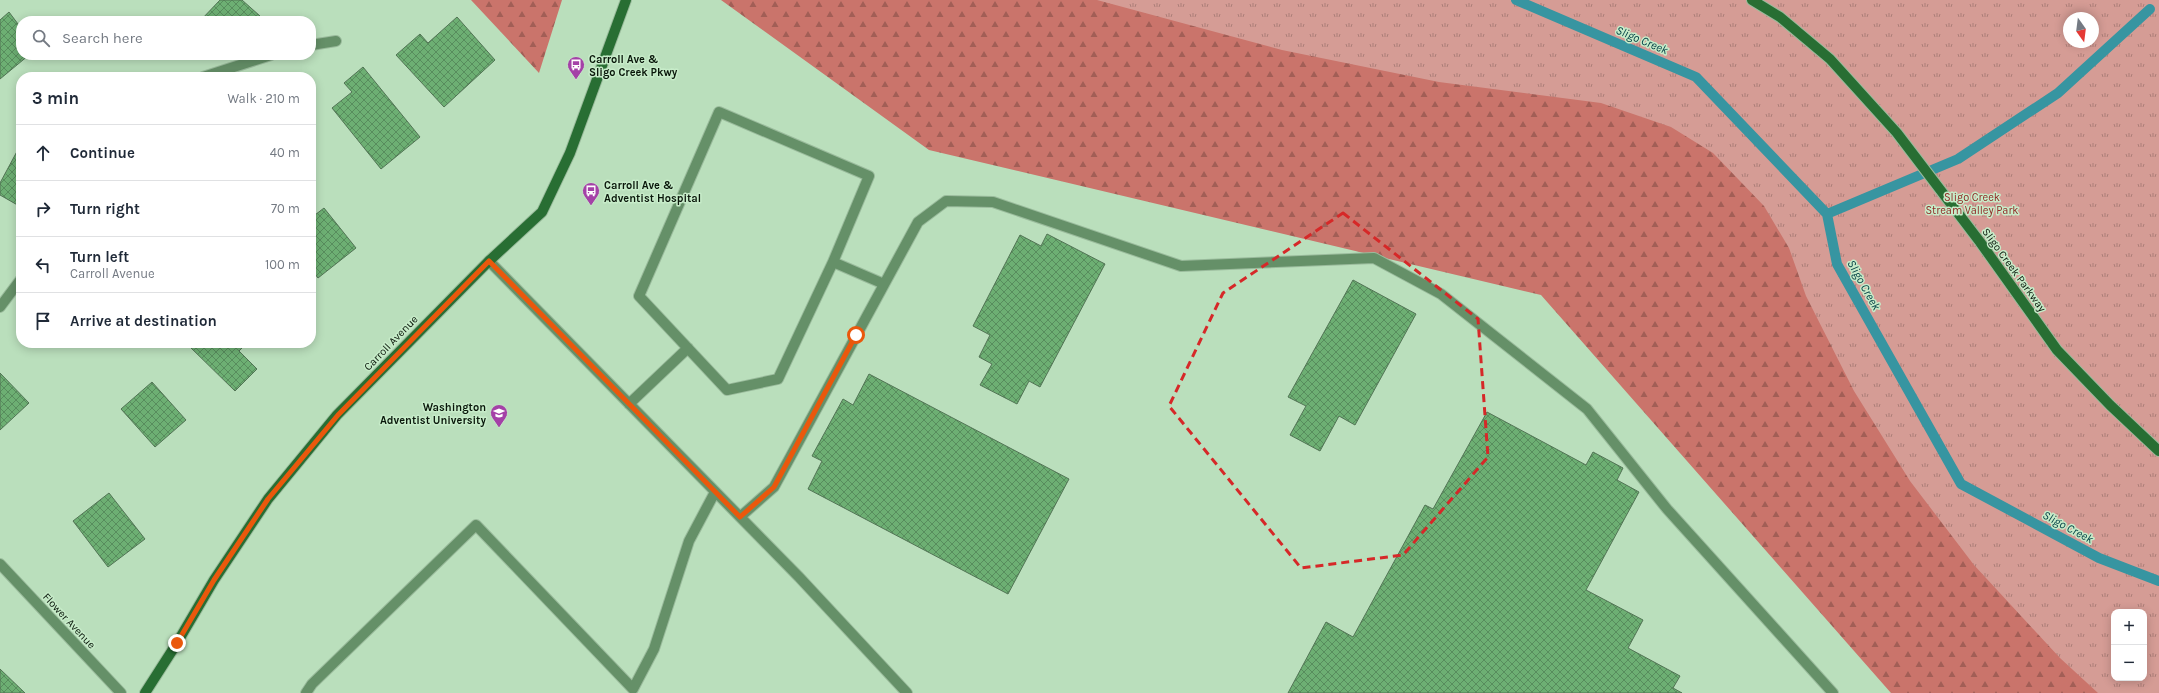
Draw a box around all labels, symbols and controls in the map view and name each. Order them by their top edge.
north arrow [2063,12,2099,48]
search box [16,16,316,60]
water label: Sligo Creek [1614,23,1671,58]
icon: search [30,27,52,49]
text: Search here [62,29,143,47]
place label: Carroll Ave & Sligo Creek Pkwy [589,53,678,79]
bus stop icon: Carroll Ave & Sligo Creek Pkwy [566,55,586,80]
text: 3 min [32,88,79,108]
text: Walk · 210 m [227,91,300,106]
icon: ahead [32,142,54,164]
text: Continue [70,144,135,162]
text: 40 m [270,145,300,160]
place label: Carroll Ave & Adventist Hospital [604,179,701,205]
bus stop icon: Carroll Ave & Adventist Hospital [581,181,601,206]
park label: Sligo Creek Stream Valley Park [1925,191,2019,217]
icon: right [32,198,54,220]
text: Turn right [70,200,140,218]
text: 70 m [271,201,300,216]
street label: Sligo Creek Parkway [1979,226,2049,314]
text: Turn left [70,248,129,266]
icon: left [32,254,54,276]
text: 100 m [265,257,300,272]
water label: Sligo Creek [1844,257,1884,313]
text: Carroll Avenue [70,266,155,281]
icon: arrive [32,310,54,332]
text: Arrive at destination [70,312,217,330]
street label: Carroll Avenue [361,312,421,373]
route start [847,326,865,344]
place label: Washington Adventist University [380,401,486,427]
school or university icon: Washington Adventist University [489,403,509,428]
water label: Sligo Creek [2040,508,2096,547]
street label: Flower Avenue [40,591,98,652]
map controls [2111,609,2147,681]
button: + [2111,609,2147,645]
route end [168,634,186,652]
button: − [2111,645,2147,681]

